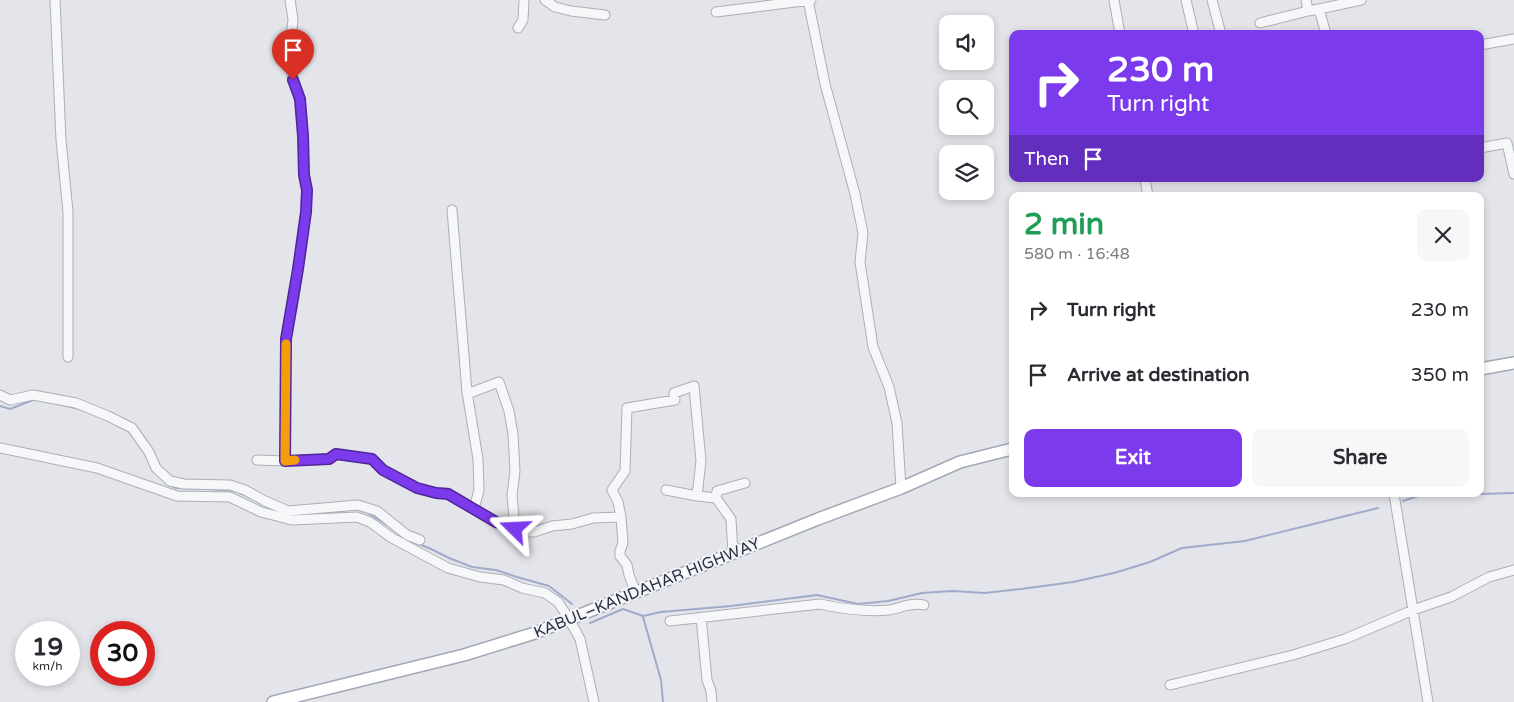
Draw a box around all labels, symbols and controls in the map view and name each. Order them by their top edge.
map controls [939,15,994,200]
button: sound [939,15,994,70]
pin [272,29,314,80]
icon: arrive [279,36,307,64]
text: 230 m [1107,49,1214,91]
icon: right [1024,50,1089,115]
button: search [939,80,994,135]
text: Turn right [1107,91,1209,117]
button: layers [939,145,994,200]
icon: arrive [1079,145,1107,173]
text: Then [1024,148,1069,170]
text: 2 min [1024,206,1104,243]
button: close [1417,209,1469,261]
text: 580 m · 16:48 [1024,244,1130,264]
icon: right [1024,296,1052,324]
text: Turn right [1067,299,1155,321]
text: 230 m [1411,299,1469,321]
icon: arrive [1024,361,1052,389]
text: Arrive at destination [1067,364,1250,386]
text: 350 m [1411,364,1469,386]
button: Exit [1024,429,1242,487]
button: Share [1252,429,1469,487]
position arrow [488,502,540,554]
street label: KABUL–KANDAHAR HIGHWAY [531,533,763,643]
speed limit sign: 30 [90,621,155,686]
text: 19 [32,632,63,662]
text: km/h [32,659,63,673]

